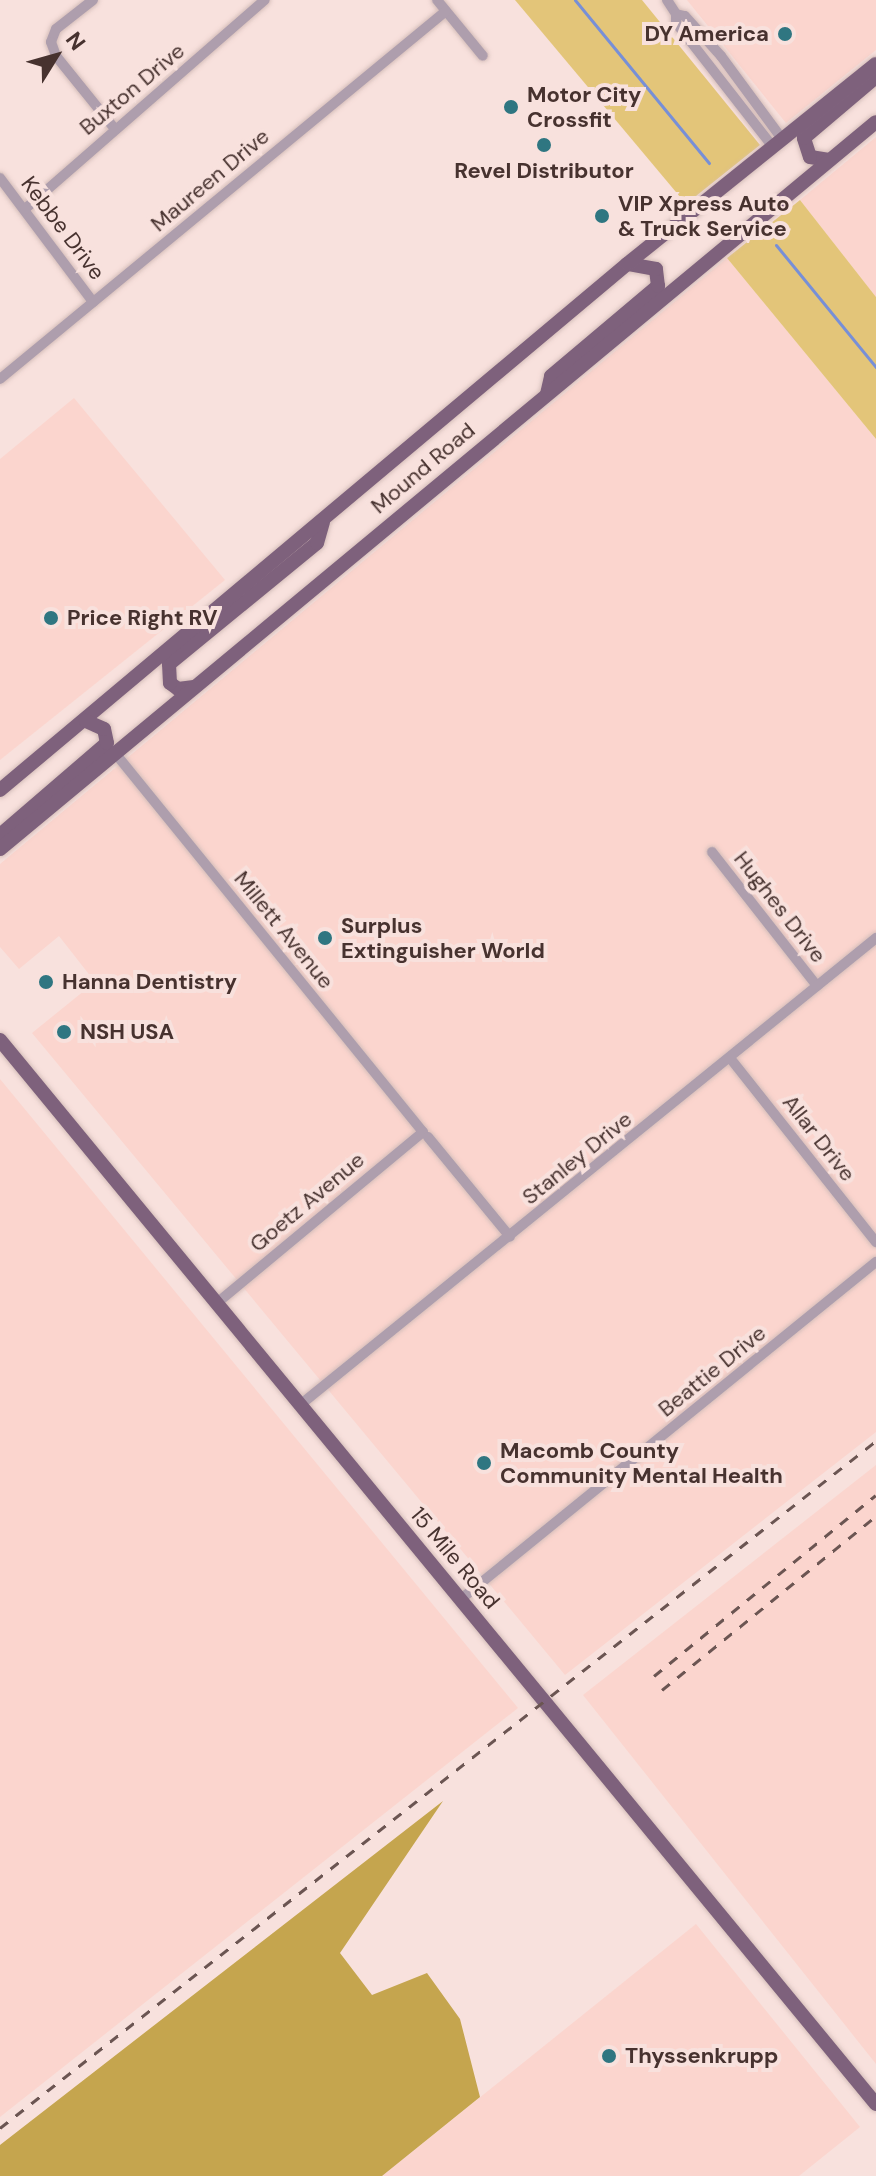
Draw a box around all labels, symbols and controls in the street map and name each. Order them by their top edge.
north arrow [16,16,96,96]
place label: DY America [644,21,769,47]
marker: DY America [776,25,794,43]
text: N [59,26,92,56]
street label: Buxton Drive [74,38,190,140]
place label: Motor City Crossfit [527,81,641,132]
marker: Motor City Crossfit [502,98,520,116]
street label: Maureen Drive [145,123,275,237]
marker: Revel Distributor [535,136,553,154]
place label: Revel Distributor [454,158,634,184]
street label: Kebbe Drive [16,171,110,285]
place label: VIP Xpress Auto & Truck Service [618,190,790,242]
marker: VIP Xpress Auto & Truck Service [593,207,611,225]
street label: Mound Road [366,417,480,519]
place label: Price Right RV [67,605,218,631]
marker: Price Right RV [42,609,60,627]
street label: Hughes Drive [728,846,832,968]
street label: Millett Avenue [229,866,339,994]
place label: Surplus Extinguisher World [341,912,545,964]
marker: Surplus Extinguisher World [316,929,334,947]
place label: Hanna Dentistry [62,969,237,995]
marker: Hanna Dentistry [37,973,55,991]
place label: NSH USA [80,1019,174,1045]
marker: NSH USA [55,1023,73,1041]
street label: Allar Drive [777,1089,861,1187]
street label: Stanley Drive [517,1106,637,1210]
street label: Goetz Avenue [244,1147,370,1257]
street label: Beattie Drive [653,1320,771,1422]
place label: Macomb County Community Mental Health [500,1437,783,1488]
marker: Macomb County Community Mental Health [475,1454,493,1472]
street label: 15 Mile Road [405,1502,505,1614]
place label: Thyssenkrupp [625,2043,778,2069]
marker: Thyssenkrupp [600,2047,618,2065]

